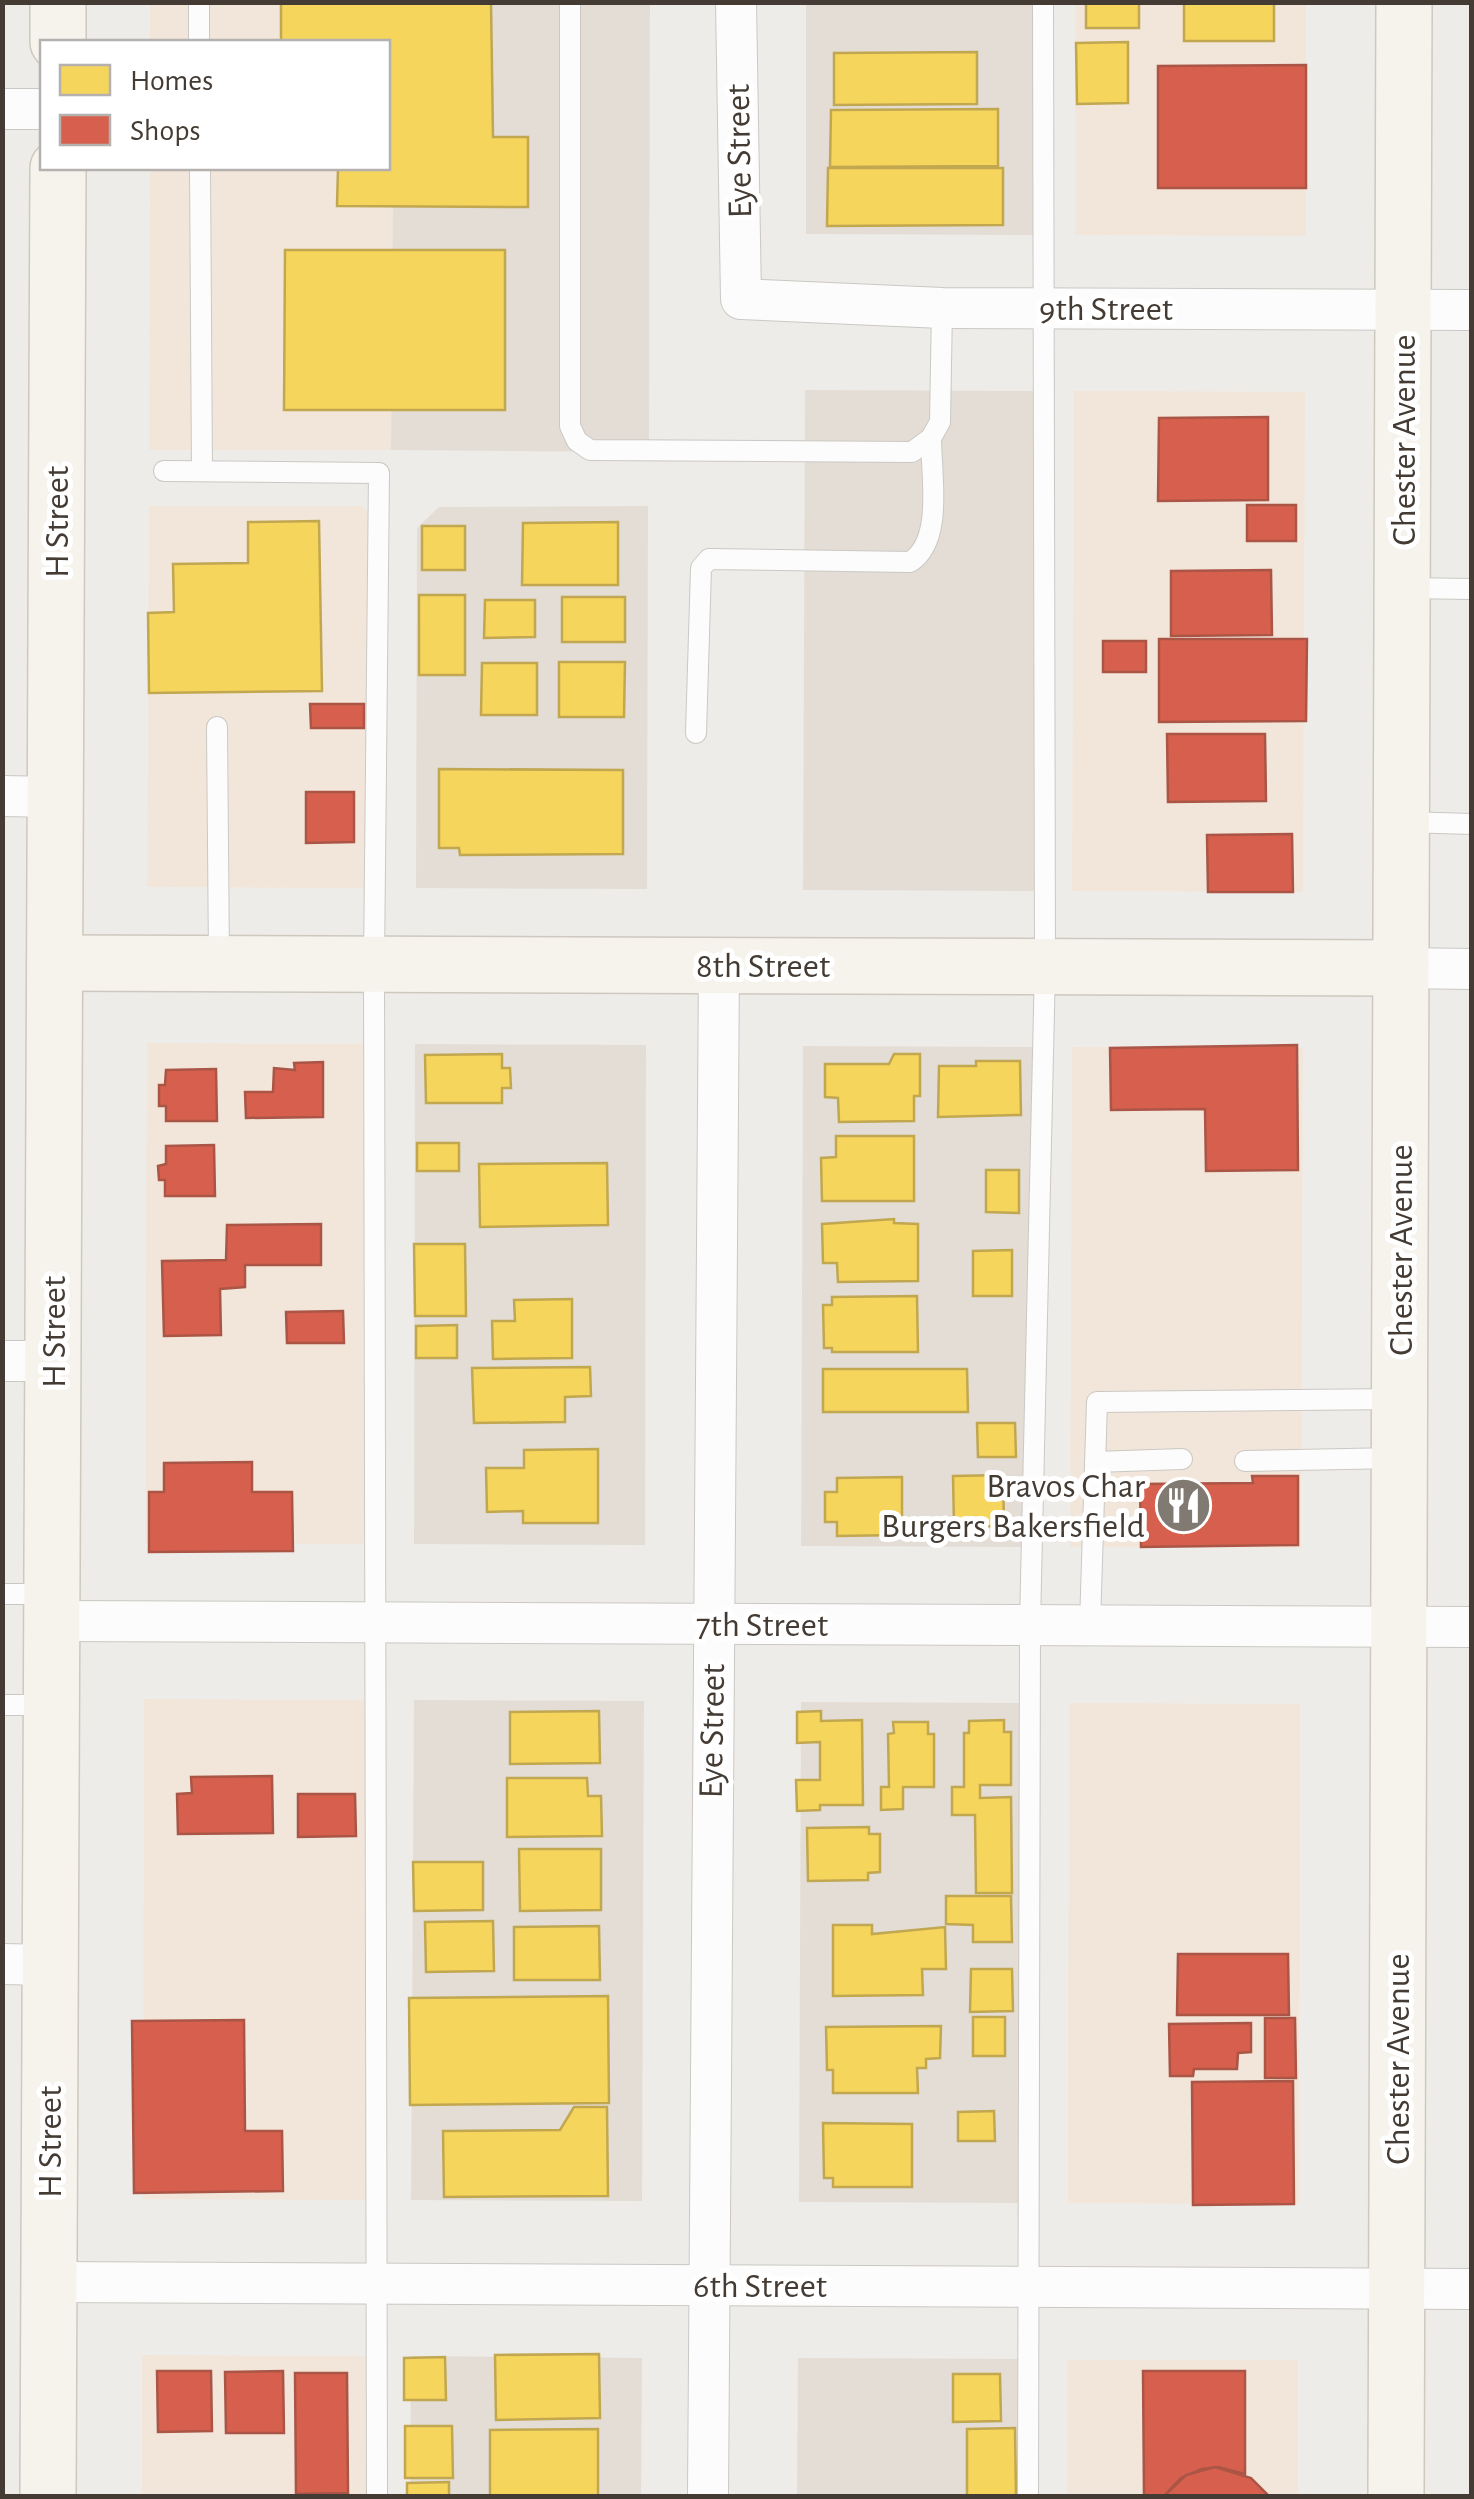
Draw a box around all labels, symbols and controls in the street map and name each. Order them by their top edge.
legend [40,40,390,170]
text: Homes [130,66,213,96]
street label: Eye Street [721,83,758,219]
text: Shops [130,116,201,146]
street label: 9th Street [1039,292,1173,327]
street label: Chester Avenue [1387,334,1422,546]
street label: H Street [40,466,75,578]
street label: 8th Street [696,949,830,984]
street label: Chester Avenue [1384,1144,1419,1356]
street label: H Street [37,1276,72,1388]
place label: Bravos Char Burgers Bakersfield [881,1469,1146,1544]
restaurant icon: Bravos Char Burgers Bakersfield [1154,1475,1214,1535]
street label: 7th Street [696,1608,828,1643]
street label: Eye Street [694,1663,731,1799]
street label: Chester Avenue [1381,1953,1416,2165]
street label: H Street [33,2086,68,2198]
street label: 6th Street [693,2269,827,2304]

